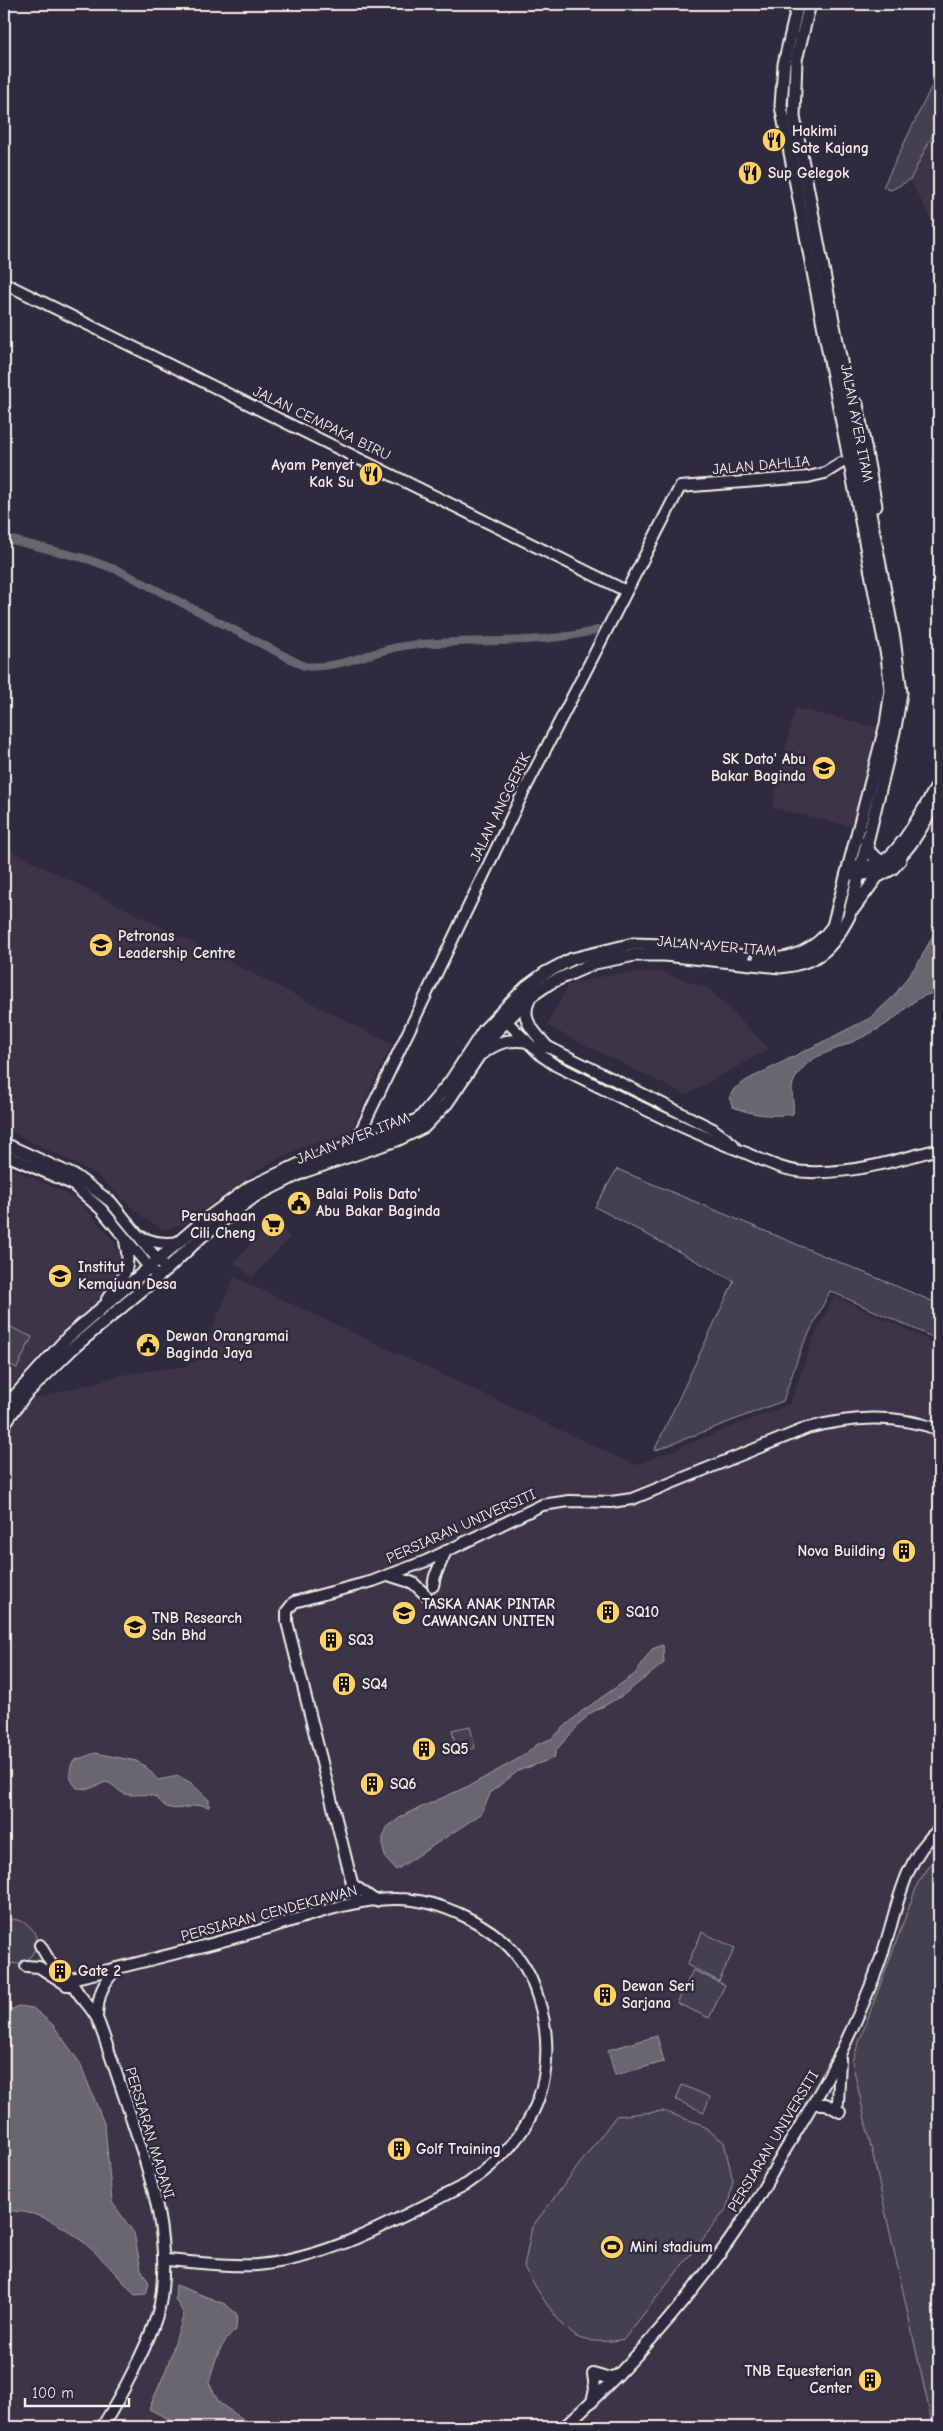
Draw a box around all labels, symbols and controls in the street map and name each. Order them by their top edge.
place label: Hakimi Sate Kajang [792,122,869,157]
restaurant icon: Hakimi Sate Kajang [761,127,787,153]
restaurant icon: Sup Gelegok [737,160,763,186]
place label: Sup Gelegok [768,164,850,182]
street label: JALAN AYER ITAM [837,362,877,484]
street label: JALAN CEMPAKA BIRU [250,382,394,464]
street label: JALAN DAHLIA [712,452,811,478]
place label: Ayam Penyet Kak Su [271,456,355,491]
restaurant icon: Ayam Penyet Kak Su [358,461,384,487]
street label: JALAN ANGGERIK [466,749,534,864]
place label: SK Dato' Abu Bakar Baginda [711,750,806,785]
school or university icon: SK Dato' Abu Bakar Baginda [811,755,837,781]
place label: Petronas Leadership Centre [118,927,235,962]
school or university icon: Petronas Leadership Centre [88,932,114,958]
street label: JALAN AYER ITAM [656,932,778,960]
street label: JALAN AYER ITAM [294,1108,412,1168]
place label: Balai Polis Dato' Abu Bakar Baginda [316,1185,440,1220]
public building icon: Balai Polis Dato' Abu Bakar Baginda [286,1190,312,1216]
place label: Perusahaan Cili Cheng [181,1207,256,1242]
supermarket icon: Perusahaan Cili Cheng [260,1212,286,1238]
place label: Institut Kemajuan Desa [78,1258,177,1293]
school or university icon: Institut Kemajuan Desa [47,1263,73,1289]
place label: Dewan Orangramai Baginda Jaya [166,1327,289,1362]
public building icon: Dewan Orangramai Baginda Jaya [135,1332,161,1358]
street label: PERSIARAN UNIVERSITI [383,1485,539,1567]
building icon: Nova Building [891,1538,917,1564]
place label: Nova Building [797,1542,886,1560]
place label: TASKA ANAK PINTAR CAWANGAN UNITEN [422,1595,555,1630]
building icon: SQ10 [595,1599,621,1625]
school or university icon: TASKA ANAK PINTAR CAWANGAN UNITEN [391,1600,417,1626]
place label: SQ10 [626,1603,659,1621]
place label: TNB Research Sdn Bhd [152,1609,242,1644]
school or university icon: TNB Research Sdn Bhd [122,1614,148,1640]
building icon: SQ3 [318,1627,344,1653]
place label: SQ3 [348,1631,374,1649]
building icon: SQ4 [331,1671,357,1697]
place label: SQ4 [362,1675,388,1693]
building icon: SQ5 [411,1736,437,1762]
place label: SQ5 [442,1740,469,1758]
building icon: SQ6 [359,1771,385,1797]
place label: SQ6 [390,1775,417,1793]
street label: PERSIARAN CENDEKIAWAN [179,1881,359,1945]
building icon: Gate 2 [47,1958,73,1984]
place label: Gate 2 [78,1962,121,1980]
place label: Dewan Seri Sarjana [622,1977,694,2012]
building icon: Dewan Seri Sarjana [592,1982,618,2008]
street label: PERSIARAN MADANI [121,2065,179,2201]
street label: PERSIARAN UNIVERSITI [724,2067,822,2215]
building icon: Golf Training [386,2136,412,2162]
place label: Golf Training [416,2140,501,2158]
sports icon: Mini stadium [599,2234,625,2260]
place label: Mini stadium [630,2238,713,2256]
place label: TNB Equesterian Center [744,2362,852,2397]
building icon: TNB Equesterian Center [857,2367,883,2393]
scale bar [25,2376,129,2408]
text: 100 m [32,2384,74,2402]

